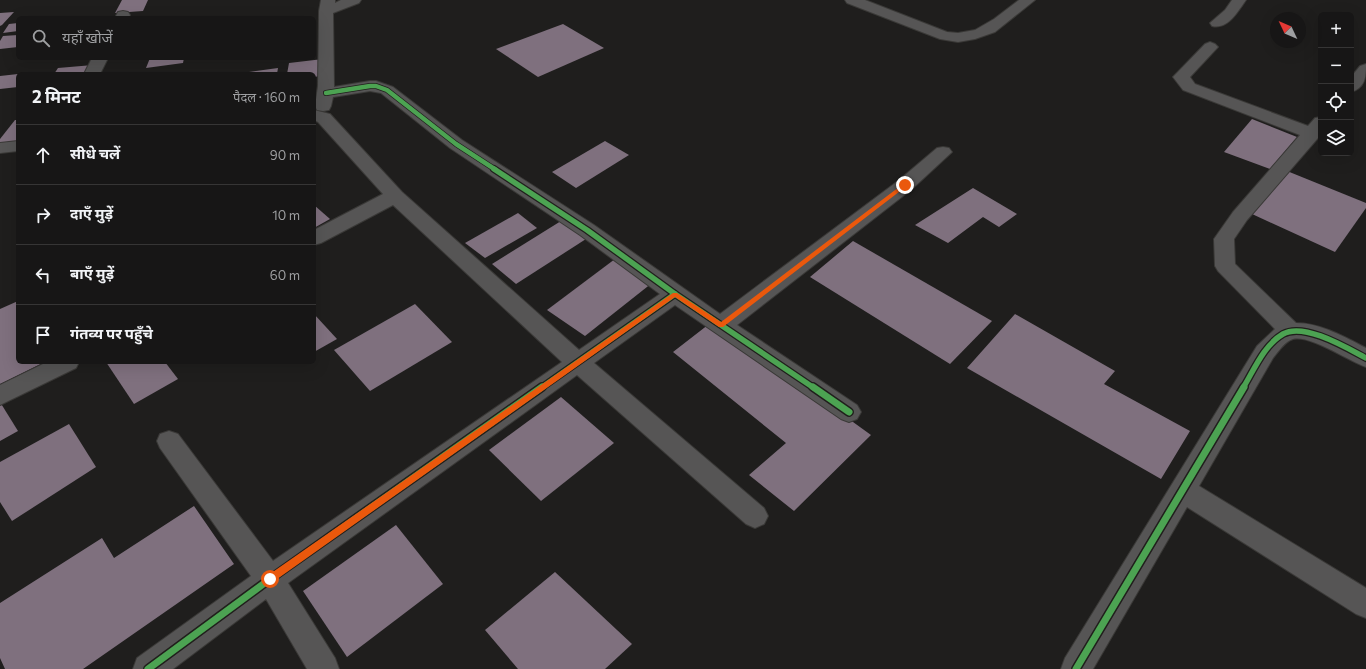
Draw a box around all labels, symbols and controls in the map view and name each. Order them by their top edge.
north arrow [1270,12,1306,48]
map controls [1318,12,1354,156]
button: + [1318,12,1354,48]
search box [16,16,316,60]
icon: search [30,27,52,49]
text: यहाँ खोजें [62,28,113,46]
button: − [1318,48,1354,84]
button: locate [1318,84,1354,120]
text: 2 मिनट [32,86,81,107]
text: पैदल · 160 m [233,89,300,105]
button: layers [1318,120,1354,156]
icon: ahead [32,144,54,166]
text: सीधे चलें [70,144,120,162]
text: 90 m [270,147,300,163]
route end [896,176,914,194]
icon: right [32,204,54,226]
text: दाएँ मुड़ें [70,204,113,222]
text: 10 m [272,207,300,223]
icon: left [32,264,54,286]
text: बाएँ मुड़ें [70,264,114,282]
text: 60 m [270,267,300,283]
icon: arrive [32,324,54,346]
text: गंतव्य पर पहुँचे [70,324,153,342]
route start [261,570,279,588]

